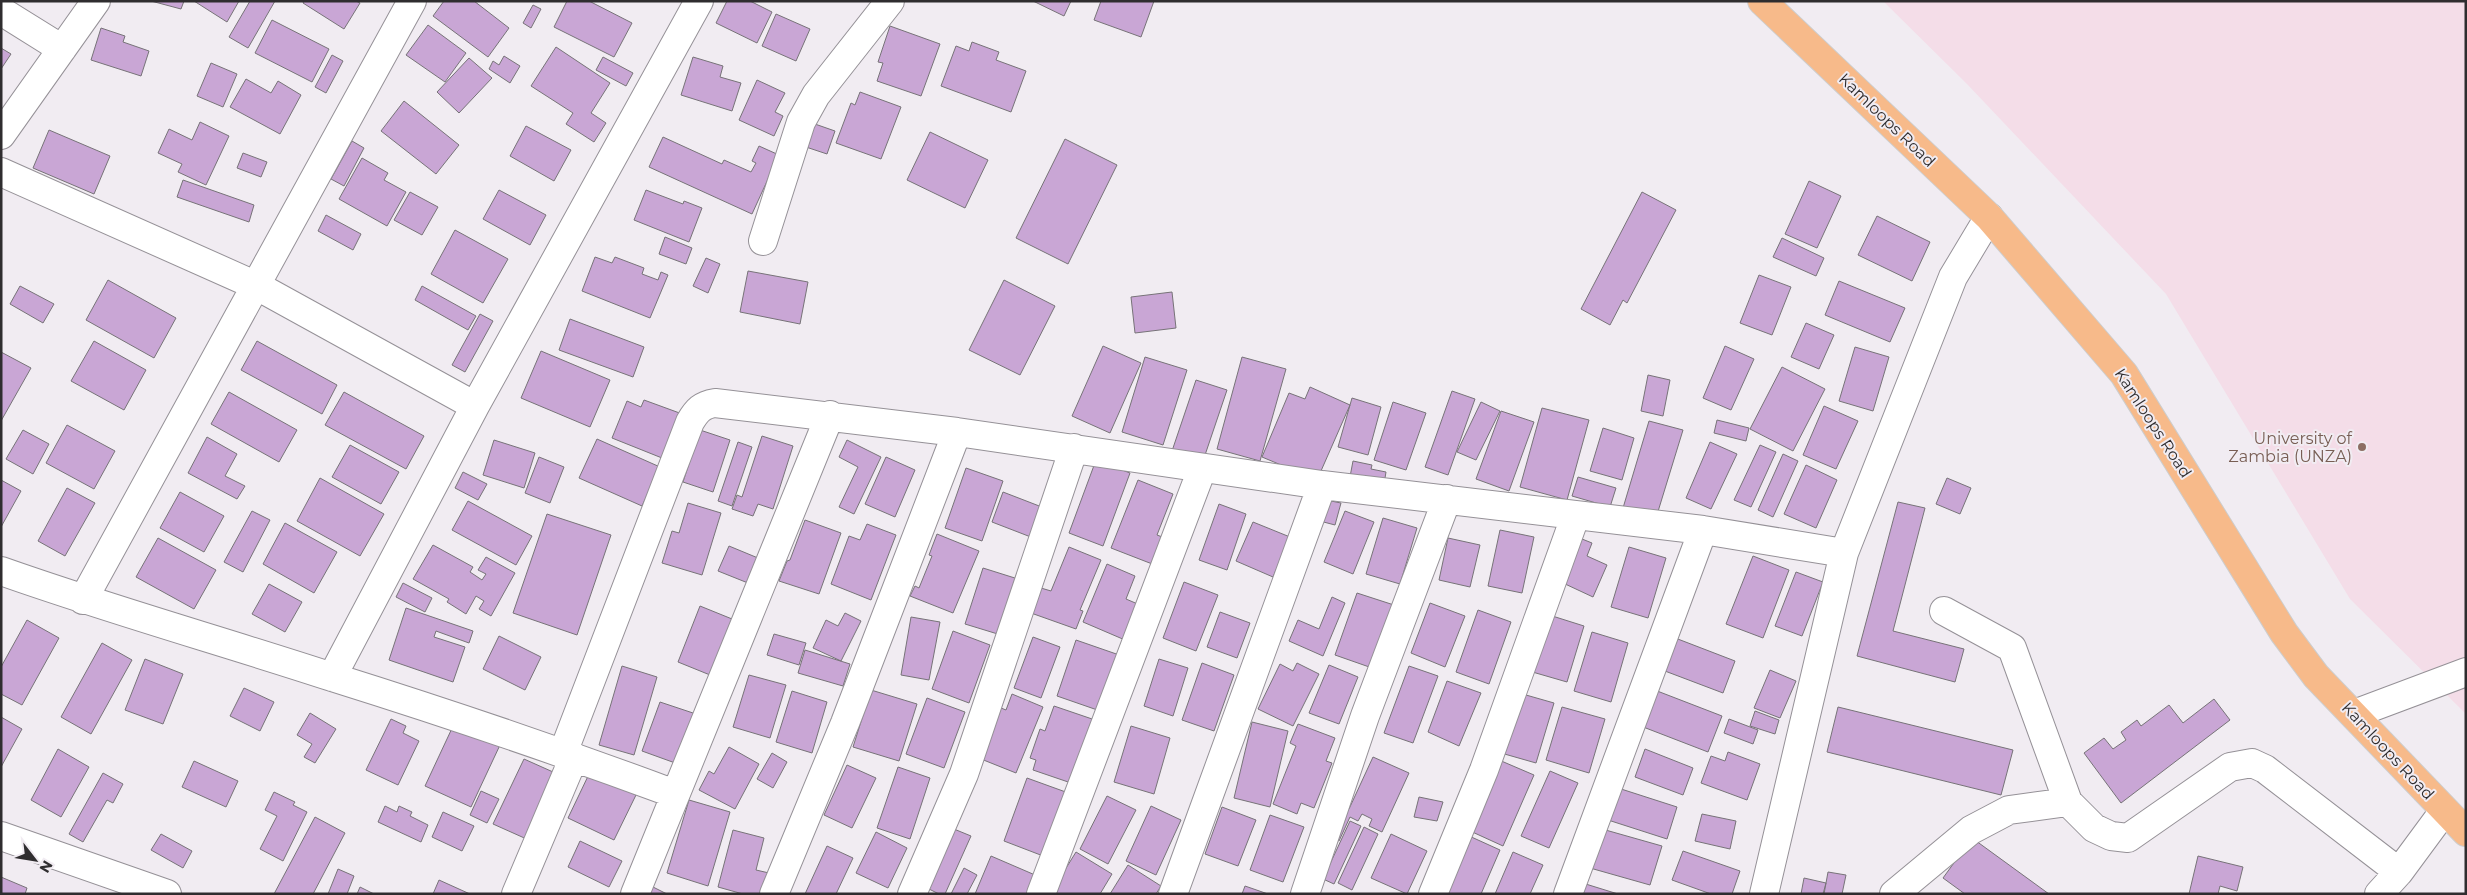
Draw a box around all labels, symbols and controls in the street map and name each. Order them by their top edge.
street label: Kamloops Road [1835,69,1939,171]
street label: Kamloops Road [2111,365,2195,481]
place label: University of Zambia (UNZA) [2228,429,2353,466]
marker: University of Zambia (UNZA) [2356,441,2368,453]
street label: Kamloops Road [2338,698,2438,804]
north arrow [10,835,60,885]
text: N [36,857,57,876]

